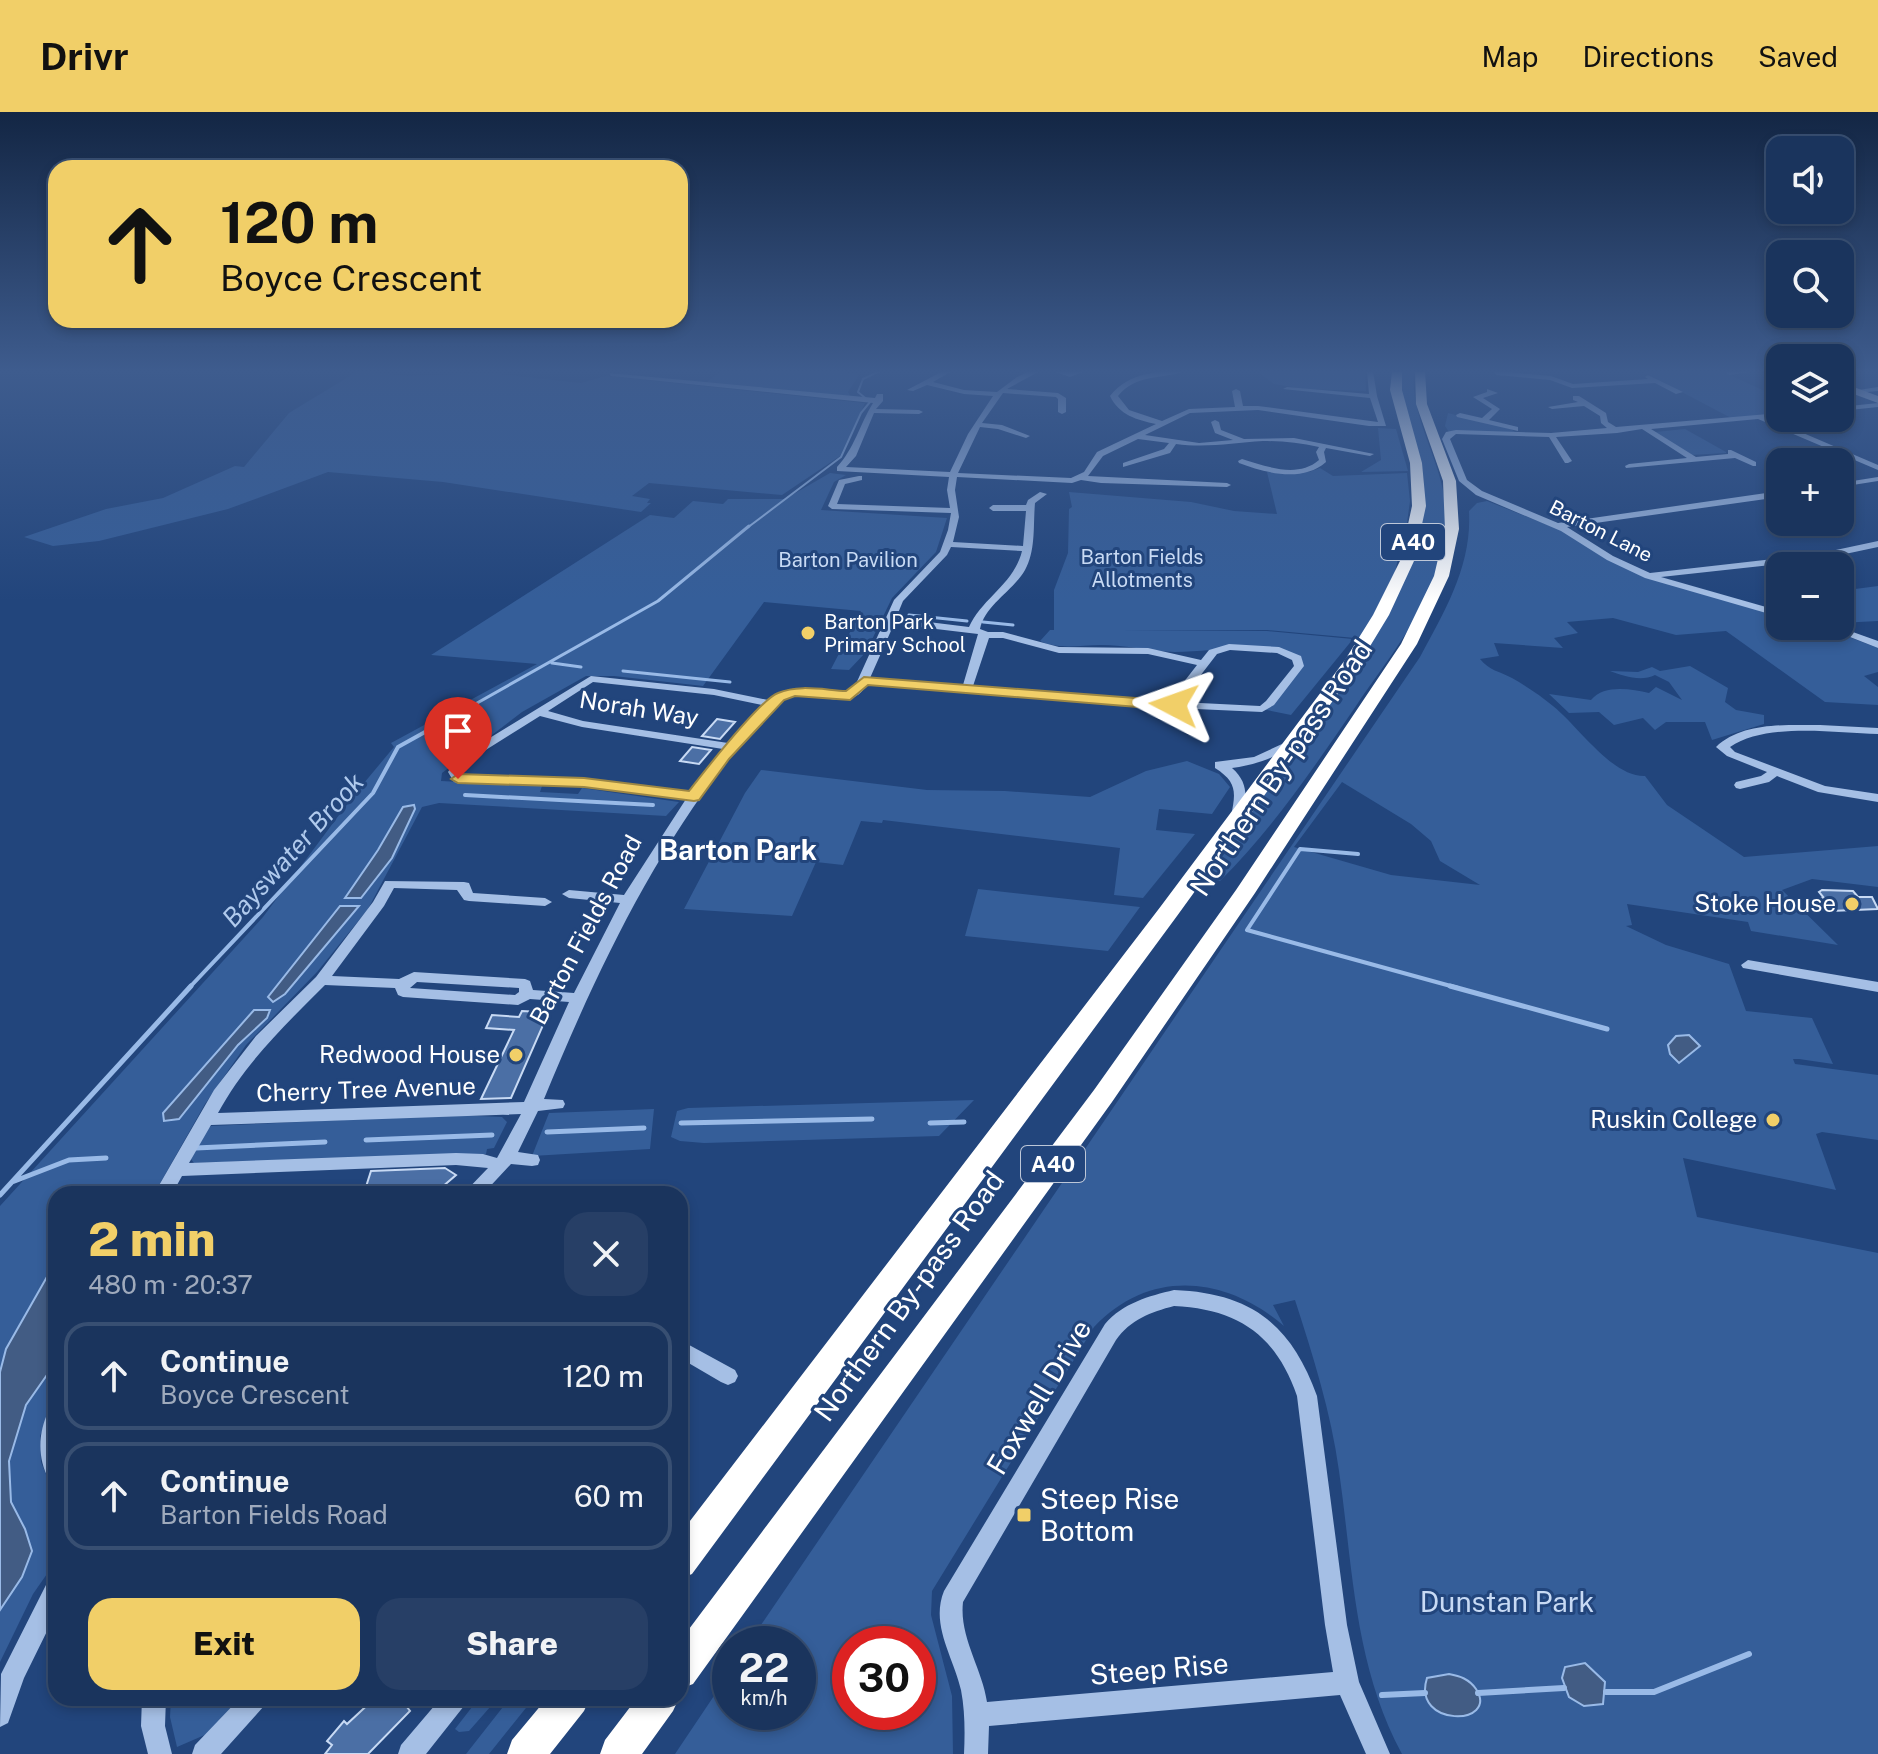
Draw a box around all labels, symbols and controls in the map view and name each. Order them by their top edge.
text: Drivr [40,34,129,79]
text: Map [1482,40,1538,73]
text: Directions [1582,40,1714,73]
text: Saved [1758,40,1838,73]
map controls [1766,136,1854,640]
button: sound [1766,136,1854,224]
text: 120 m [220,190,378,256]
icon: ahead [88,192,192,296]
button: search [1766,240,1854,328]
text: Boyce Crescent [220,257,483,299]
button: layers [1766,344,1854,432]
button: + [1766,448,1854,536]
street label: Barton Lane [1545,495,1657,567]
road number: A40 [1381,524,1445,560]
park label: Barton Fields Allotments [1081,545,1203,592]
park label: Barton Pavilion [778,548,918,572]
button: − [1766,552,1854,640]
place label: Barton Park Primary School [824,610,966,657]
marker: Barton Park Primary School [799,624,817,642]
street label: Northern By-pass Road [1183,634,1379,902]
position arrow [1132,663,1216,747]
street label: Norah Way [578,685,701,731]
pin [424,697,492,779]
icon: arrive [436,709,480,753]
water label: Bayswater Brook [215,766,370,933]
street label: Barton Fields Road [523,830,647,1029]
district label: Barton Park [659,833,817,866]
place label: Stoke House [1694,889,1836,917]
marker: Stoke House [1843,895,1861,913]
place label: Redwood House [319,1040,500,1068]
marker: Redwood House [507,1046,525,1064]
street label: Cherry Tree Avenue [256,1071,476,1107]
place label: Ruskin College [1590,1105,1757,1133]
marker: Ruskin College [1764,1111,1782,1129]
road number: A40 [1021,1146,1085,1182]
street label: Northern By-pass Road [807,1164,1011,1427]
text: 2 min [88,1210,216,1267]
button: close [564,1212,648,1296]
text: 480 m · 20:37 [88,1269,253,1300]
street label: Foxwell Drive [979,1313,1098,1480]
text: Continue [160,1343,290,1379]
icon: ahead [92,1354,136,1398]
text: 120 m [562,1358,644,1394]
text: Boyce Crescent [160,1379,350,1410]
text: Continue [160,1463,290,1499]
icon: ahead [92,1474,136,1518]
text: 60 m [574,1478,644,1514]
place label: Steep Rise Bottom [1040,1482,1179,1547]
text: Barton Fields Road [160,1499,388,1530]
marker: Steep Rise Bottom [1015,1506,1033,1524]
park label: Dunstan Park [1420,1585,1594,1618]
button: Exit [88,1598,360,1690]
button: Share [376,1598,648,1690]
speed limit sign: 30 [832,1626,936,1730]
text: 22 [739,1644,789,1691]
street label: Steep Rise [1088,1646,1230,1691]
text: km/h [740,1686,788,1710]

